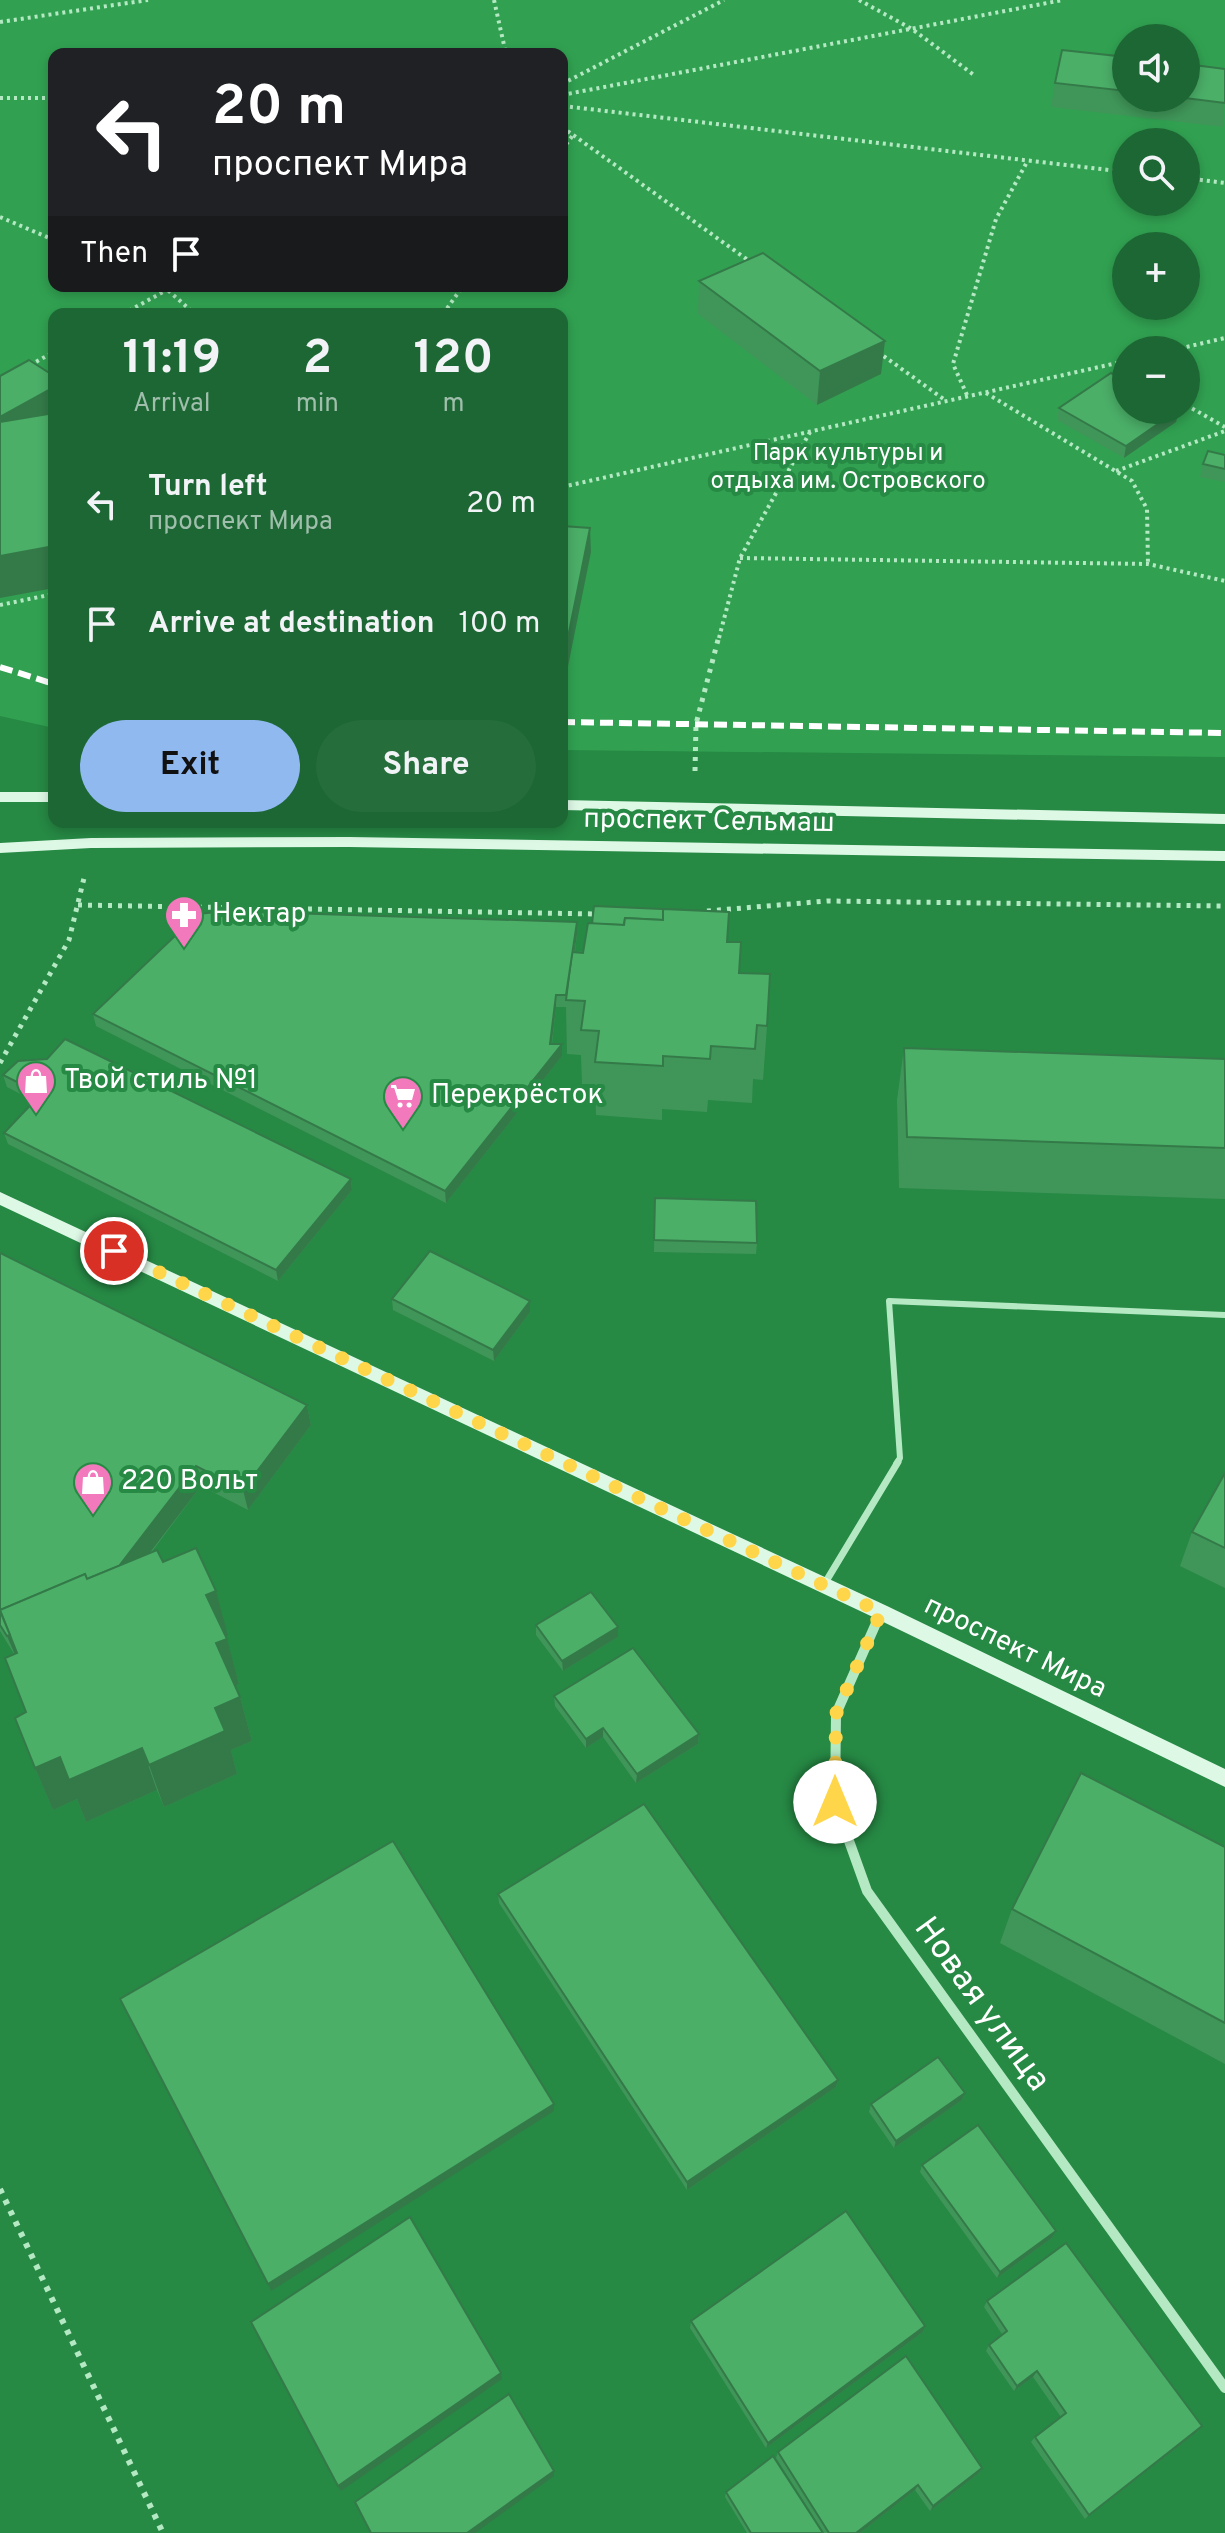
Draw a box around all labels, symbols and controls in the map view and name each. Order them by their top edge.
map controls [1112,24,1200,424]
button: sound [1112,24,1200,112]
text: 20 m [212,74,346,144]
icon: left [80,80,184,184]
button: search [1112,128,1200,216]
text: проспект Мира [212,143,468,189]
icon: arrive [164,232,208,276]
button: + [1112,232,1200,320]
text: Then [80,236,148,273]
text: 11:19 [122,330,221,390]
text: 2 [303,330,332,390]
text: 120 [413,330,494,390]
button: − [1112,336,1200,424]
text: Arrival [133,388,211,421]
text: min [296,388,339,421]
text: m [442,388,464,421]
park label: Парк культуры и отдыха им. Островского [710,439,986,497]
text: Turn left [148,469,268,506]
icon: left [80,482,124,526]
text: 20 m [466,486,536,523]
text: проспект Мира [148,506,333,539]
icon: arrive [80,602,124,646]
text: Arrive at destination [148,606,434,643]
text: 100 m [458,606,540,643]
button: Exit [80,720,300,812]
button: Share [316,720,536,812]
street label: проспект Сельмаш [583,802,835,842]
pharmacy icon: Нектар [163,894,205,949]
place label: Нектар [212,897,306,933]
shop icon: Твой стиль №1 [15,1060,57,1115]
place label: Твой стиль №1 [64,1063,258,1099]
supermarket icon: Перекрёсток [382,1075,424,1130]
place label: Перекрёсток [431,1078,603,1114]
pin [80,1217,148,1285]
icon: arrive [92,1229,136,1273]
shop icon: 220 Вольт [72,1461,114,1516]
place label: 220 Вольт [121,1464,258,1500]
street label: проспект Мира [918,1588,1112,1708]
position arrow [793,1760,877,1844]
street label: Новая улица [903,1909,1059,2101]

